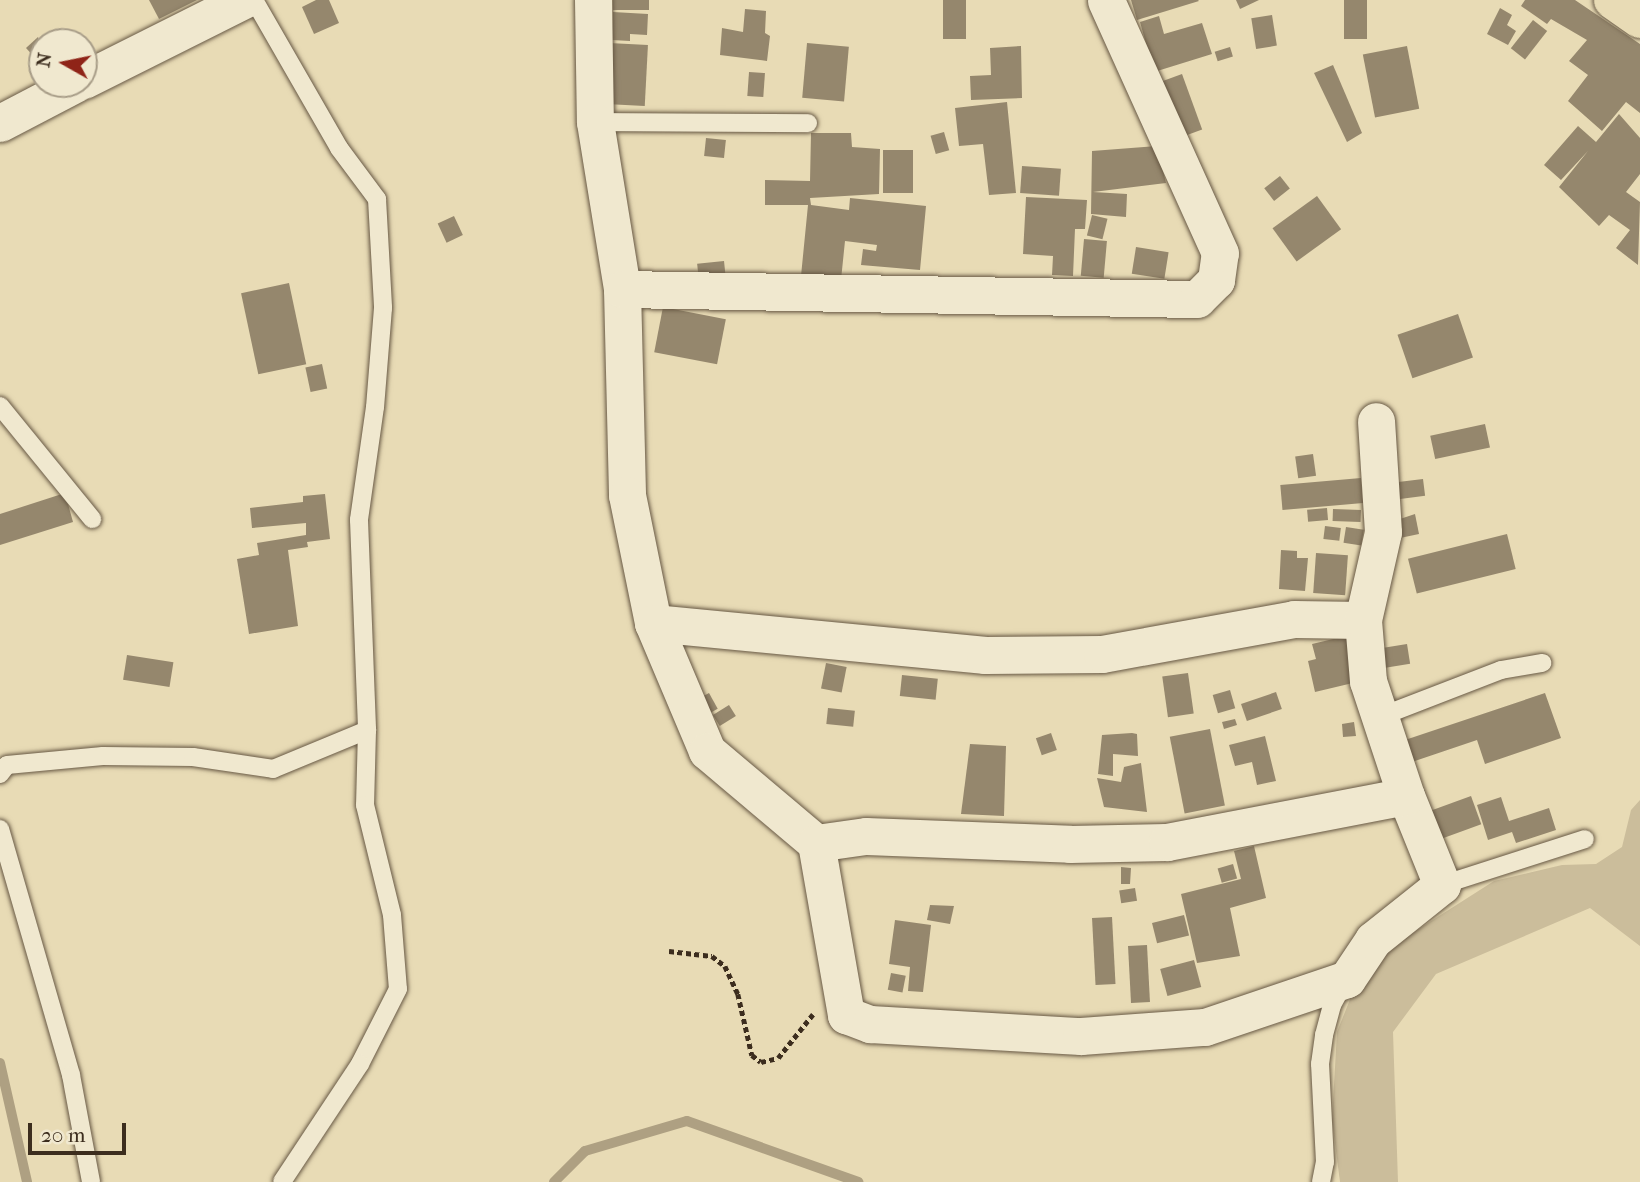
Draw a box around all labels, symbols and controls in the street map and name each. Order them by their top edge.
north arrow [28,28,98,98]
text: N [32,51,56,69]
scale bar [32,1108,130,1152]
text: 20 m [41,1123,85,1147]

